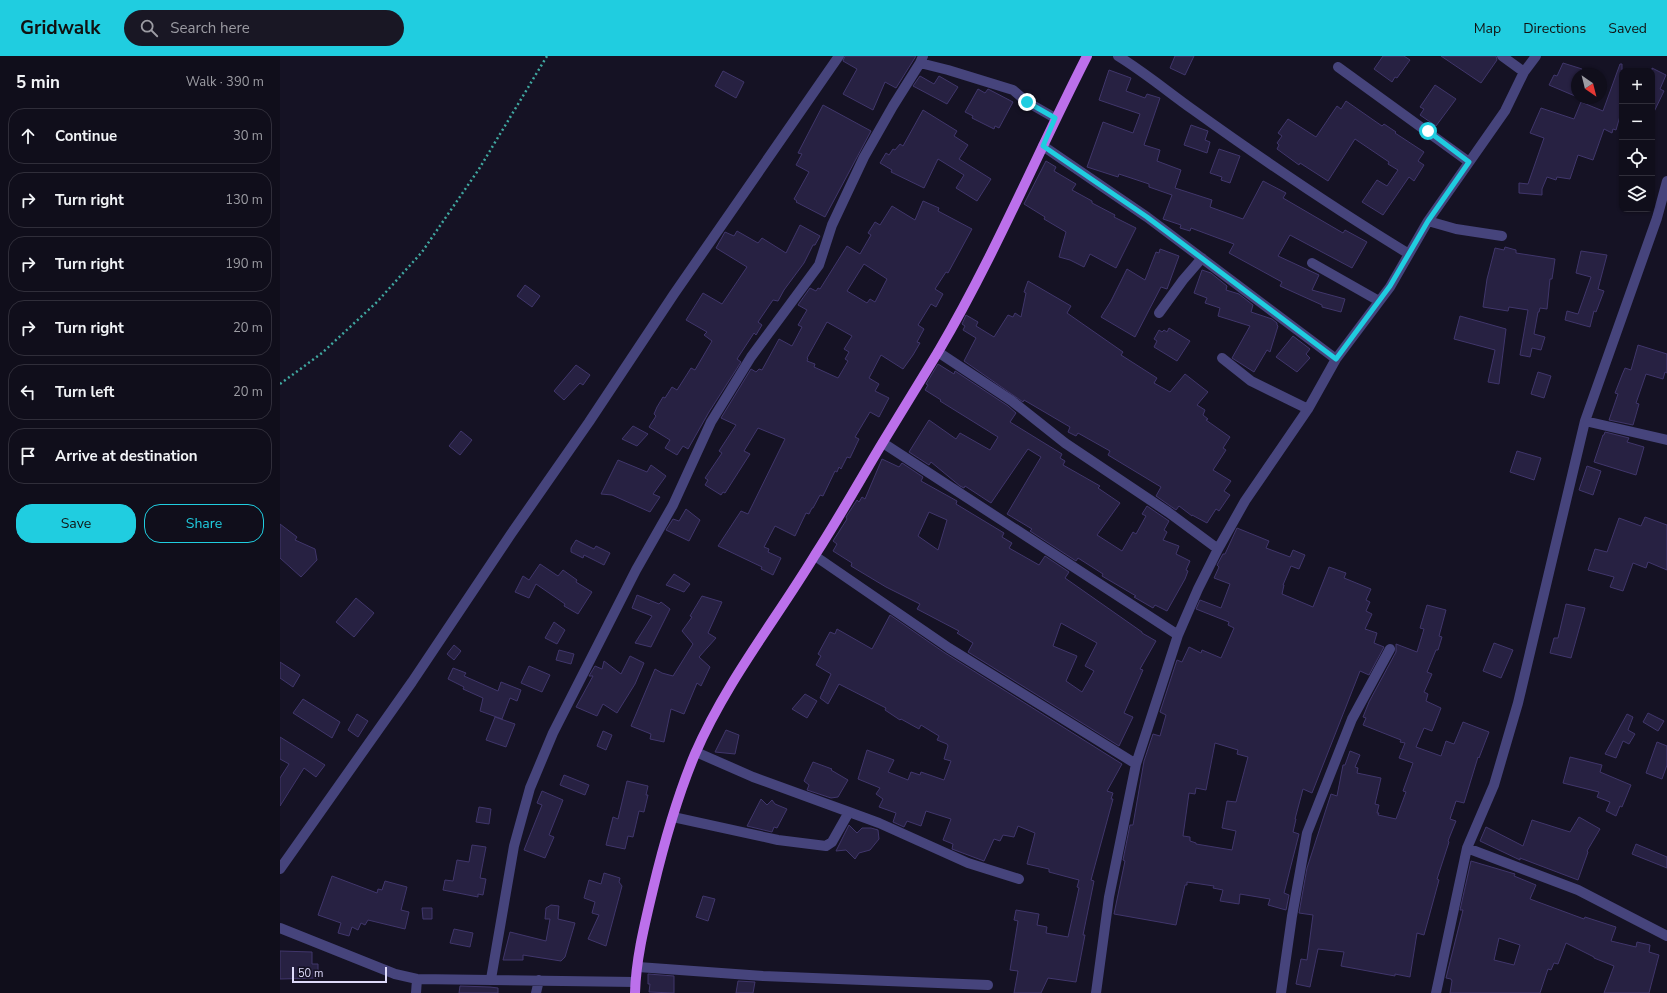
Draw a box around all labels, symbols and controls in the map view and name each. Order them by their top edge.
search box [124,10,404,46]
text: Gridwalk [20,15,100,41]
icon: search [138,17,160,39]
text: Search here [170,18,250,38]
text: Map [1474,19,1501,38]
text: Directions [1523,19,1586,38]
text: Saved [1608,19,1647,38]
north arrow [1571,68,1607,104]
map controls [1619,68,1655,212]
button: + [1619,68,1655,104]
text: 5 min [16,71,60,94]
text: Walk · 390 m [186,73,264,91]
route end [1018,93,1036,111]
button: − [1619,104,1655,140]
route start [1419,122,1437,140]
icon: ahead [17,125,39,147]
text: Continue [55,126,117,146]
text: 30 m [233,127,263,145]
button: locate [1619,140,1655,176]
button: layers [1619,176,1655,212]
icon: right [17,189,39,211]
text: Turn right [55,190,124,210]
text: 130 m [225,191,263,209]
icon: right [17,253,39,275]
text: Turn right [55,254,124,274]
text: 190 m [225,255,263,273]
icon: right [17,317,39,339]
text: Turn right [55,318,124,338]
text: 20 m [233,319,263,337]
icon: left [17,381,39,403]
text: Turn left [55,382,114,402]
text: 20 m [233,383,263,401]
icon: arrive [17,445,39,467]
text: Arrive at destination [55,446,198,466]
button: Save [16,504,136,543]
button: Share [144,504,264,543]
scale bar [292,965,387,984]
text: 50 m [298,966,323,981]

